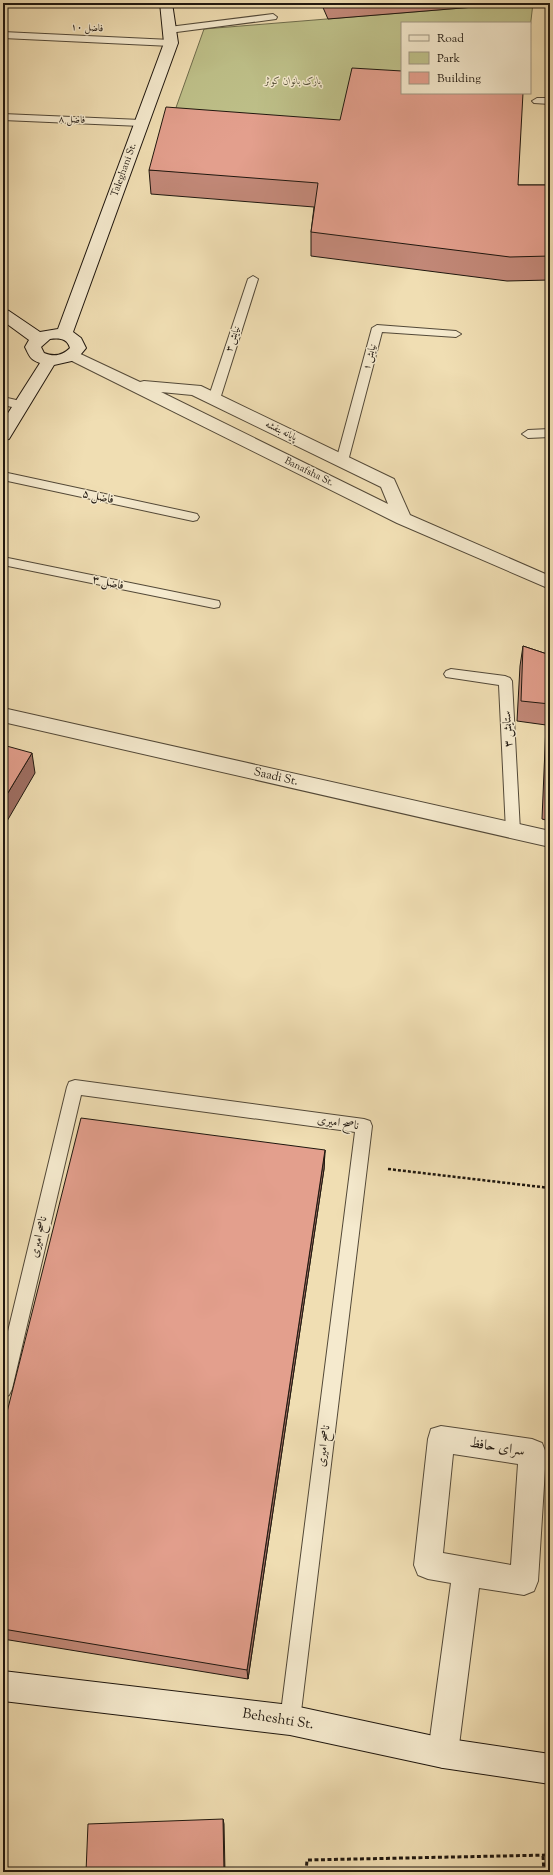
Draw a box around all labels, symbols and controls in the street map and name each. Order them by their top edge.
street label: فاضل ۱۰ [70,20,104,36]
legend [401,22,531,94]
text: Road [437,30,464,48]
text: Park [437,50,460,68]
text: Building [437,70,481,88]
park label: پارک بانوان کوثر [264,74,322,89]
street label: فاضل ۸ [58,112,86,128]
street label: Taleghani St. [107,141,141,199]
street label: نیایش ۳ [222,324,244,354]
street label: نیایش ۱ [359,342,381,372]
street label: پایانه بنفشه [263,417,300,446]
street label: Banafsha St. [282,454,336,490]
street label: فاضل ۵ [80,485,116,509]
street label: فاضل ۳ [90,571,126,595]
street label: ستایش ۳ [498,710,518,748]
street label: Saadi St. [252,763,300,791]
street label: ناصح امیری [316,1111,360,1135]
street label: ناصح امیری [25,1214,53,1260]
street label: ناصح امیری [313,1424,335,1468]
street label: سرای حافظ [468,1434,526,1462]
street label: Beheshti St. [241,1705,315,1735]

